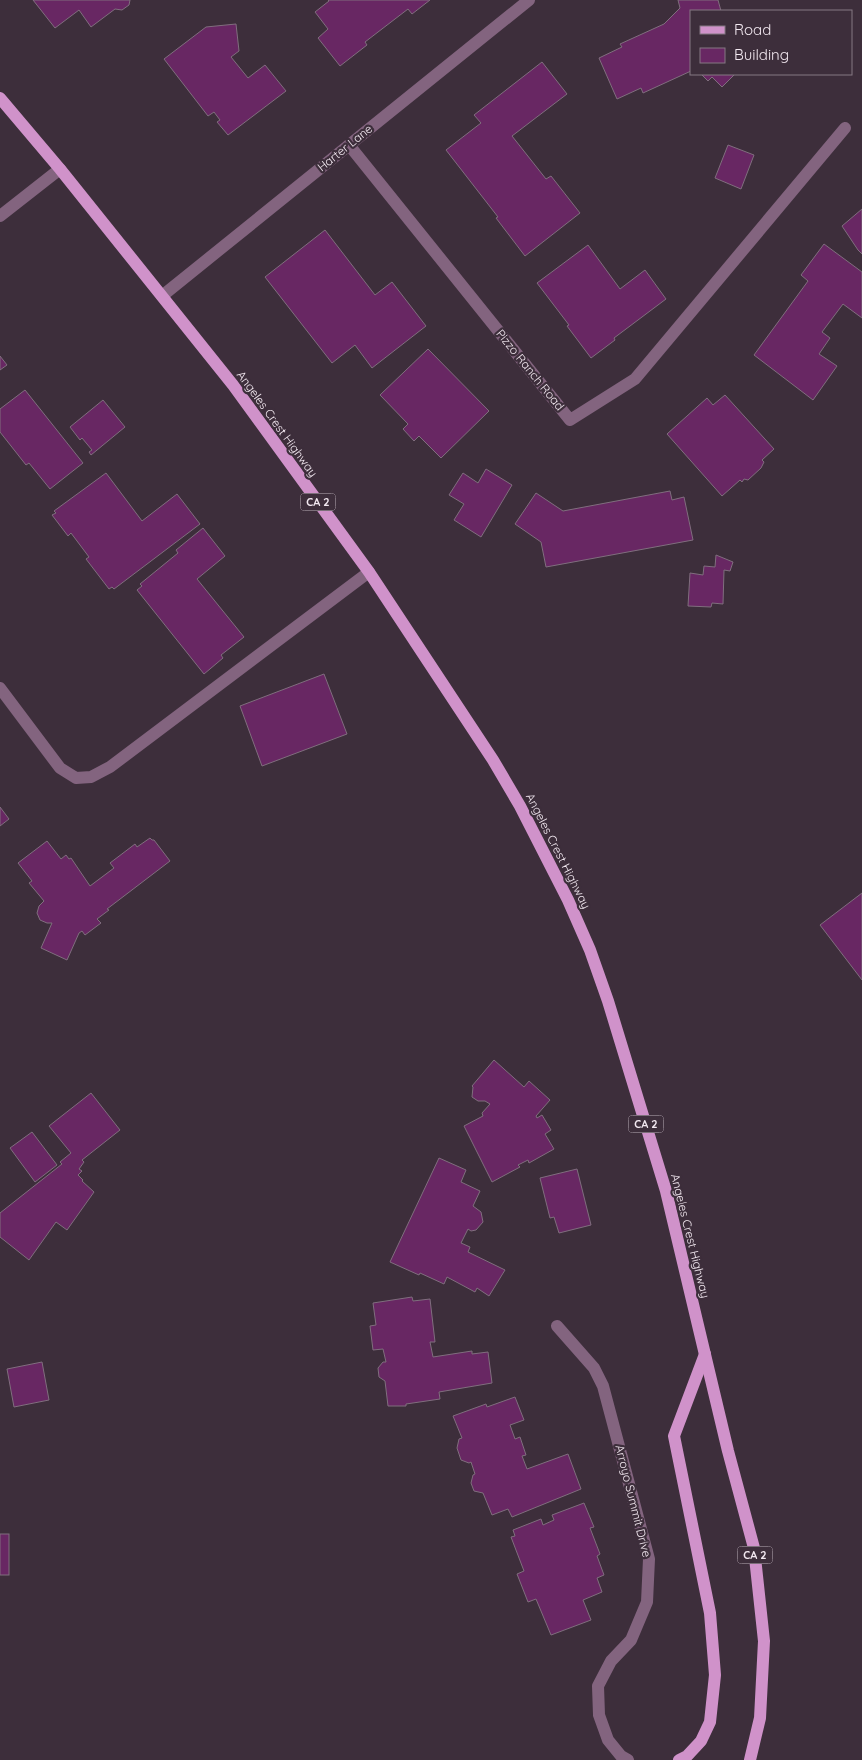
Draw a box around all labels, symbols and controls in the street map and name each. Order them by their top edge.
legend [690,10,852,75]
text: Road [734,20,771,39]
text: Building [734,45,789,64]
street label: Harter Lane [314,121,375,174]
street label: Pizzo Ranch Road [493,326,568,413]
street label: Angeles Crest Highway [234,368,321,480]
road number: CA 2 [300,494,336,511]
street label: Angeles Crest Highway [523,790,594,911]
road number: CA 2 [628,1116,664,1132]
street label: Angeles Crest Highway [668,1172,713,1300]
street label: Arroyo Summit Drive [612,1443,655,1559]
road number: CA 2 [738,1546,772,1564]

